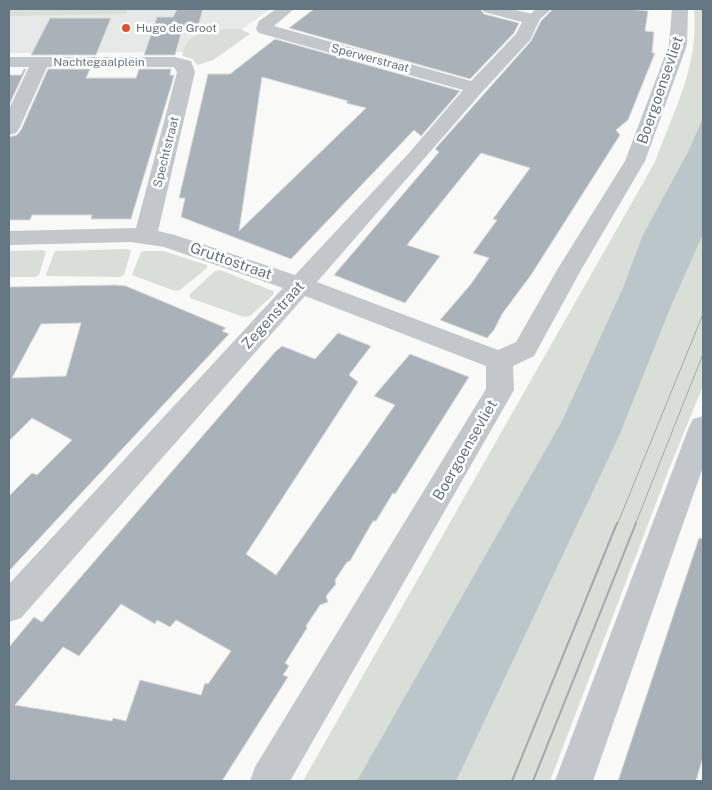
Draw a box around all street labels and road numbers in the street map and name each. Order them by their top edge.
street label: Boergoensevliet [633,33,686,146]
street label: Sperwerstraat [329,41,411,75]
street label: Nachtegaalplein [53,55,145,69]
street label: Spechtstraat [150,115,182,189]
street label: Gruttostraat [188,239,275,283]
street label: Zegenstraat [238,277,307,352]
street label: Boergoensevliet [429,396,500,503]

